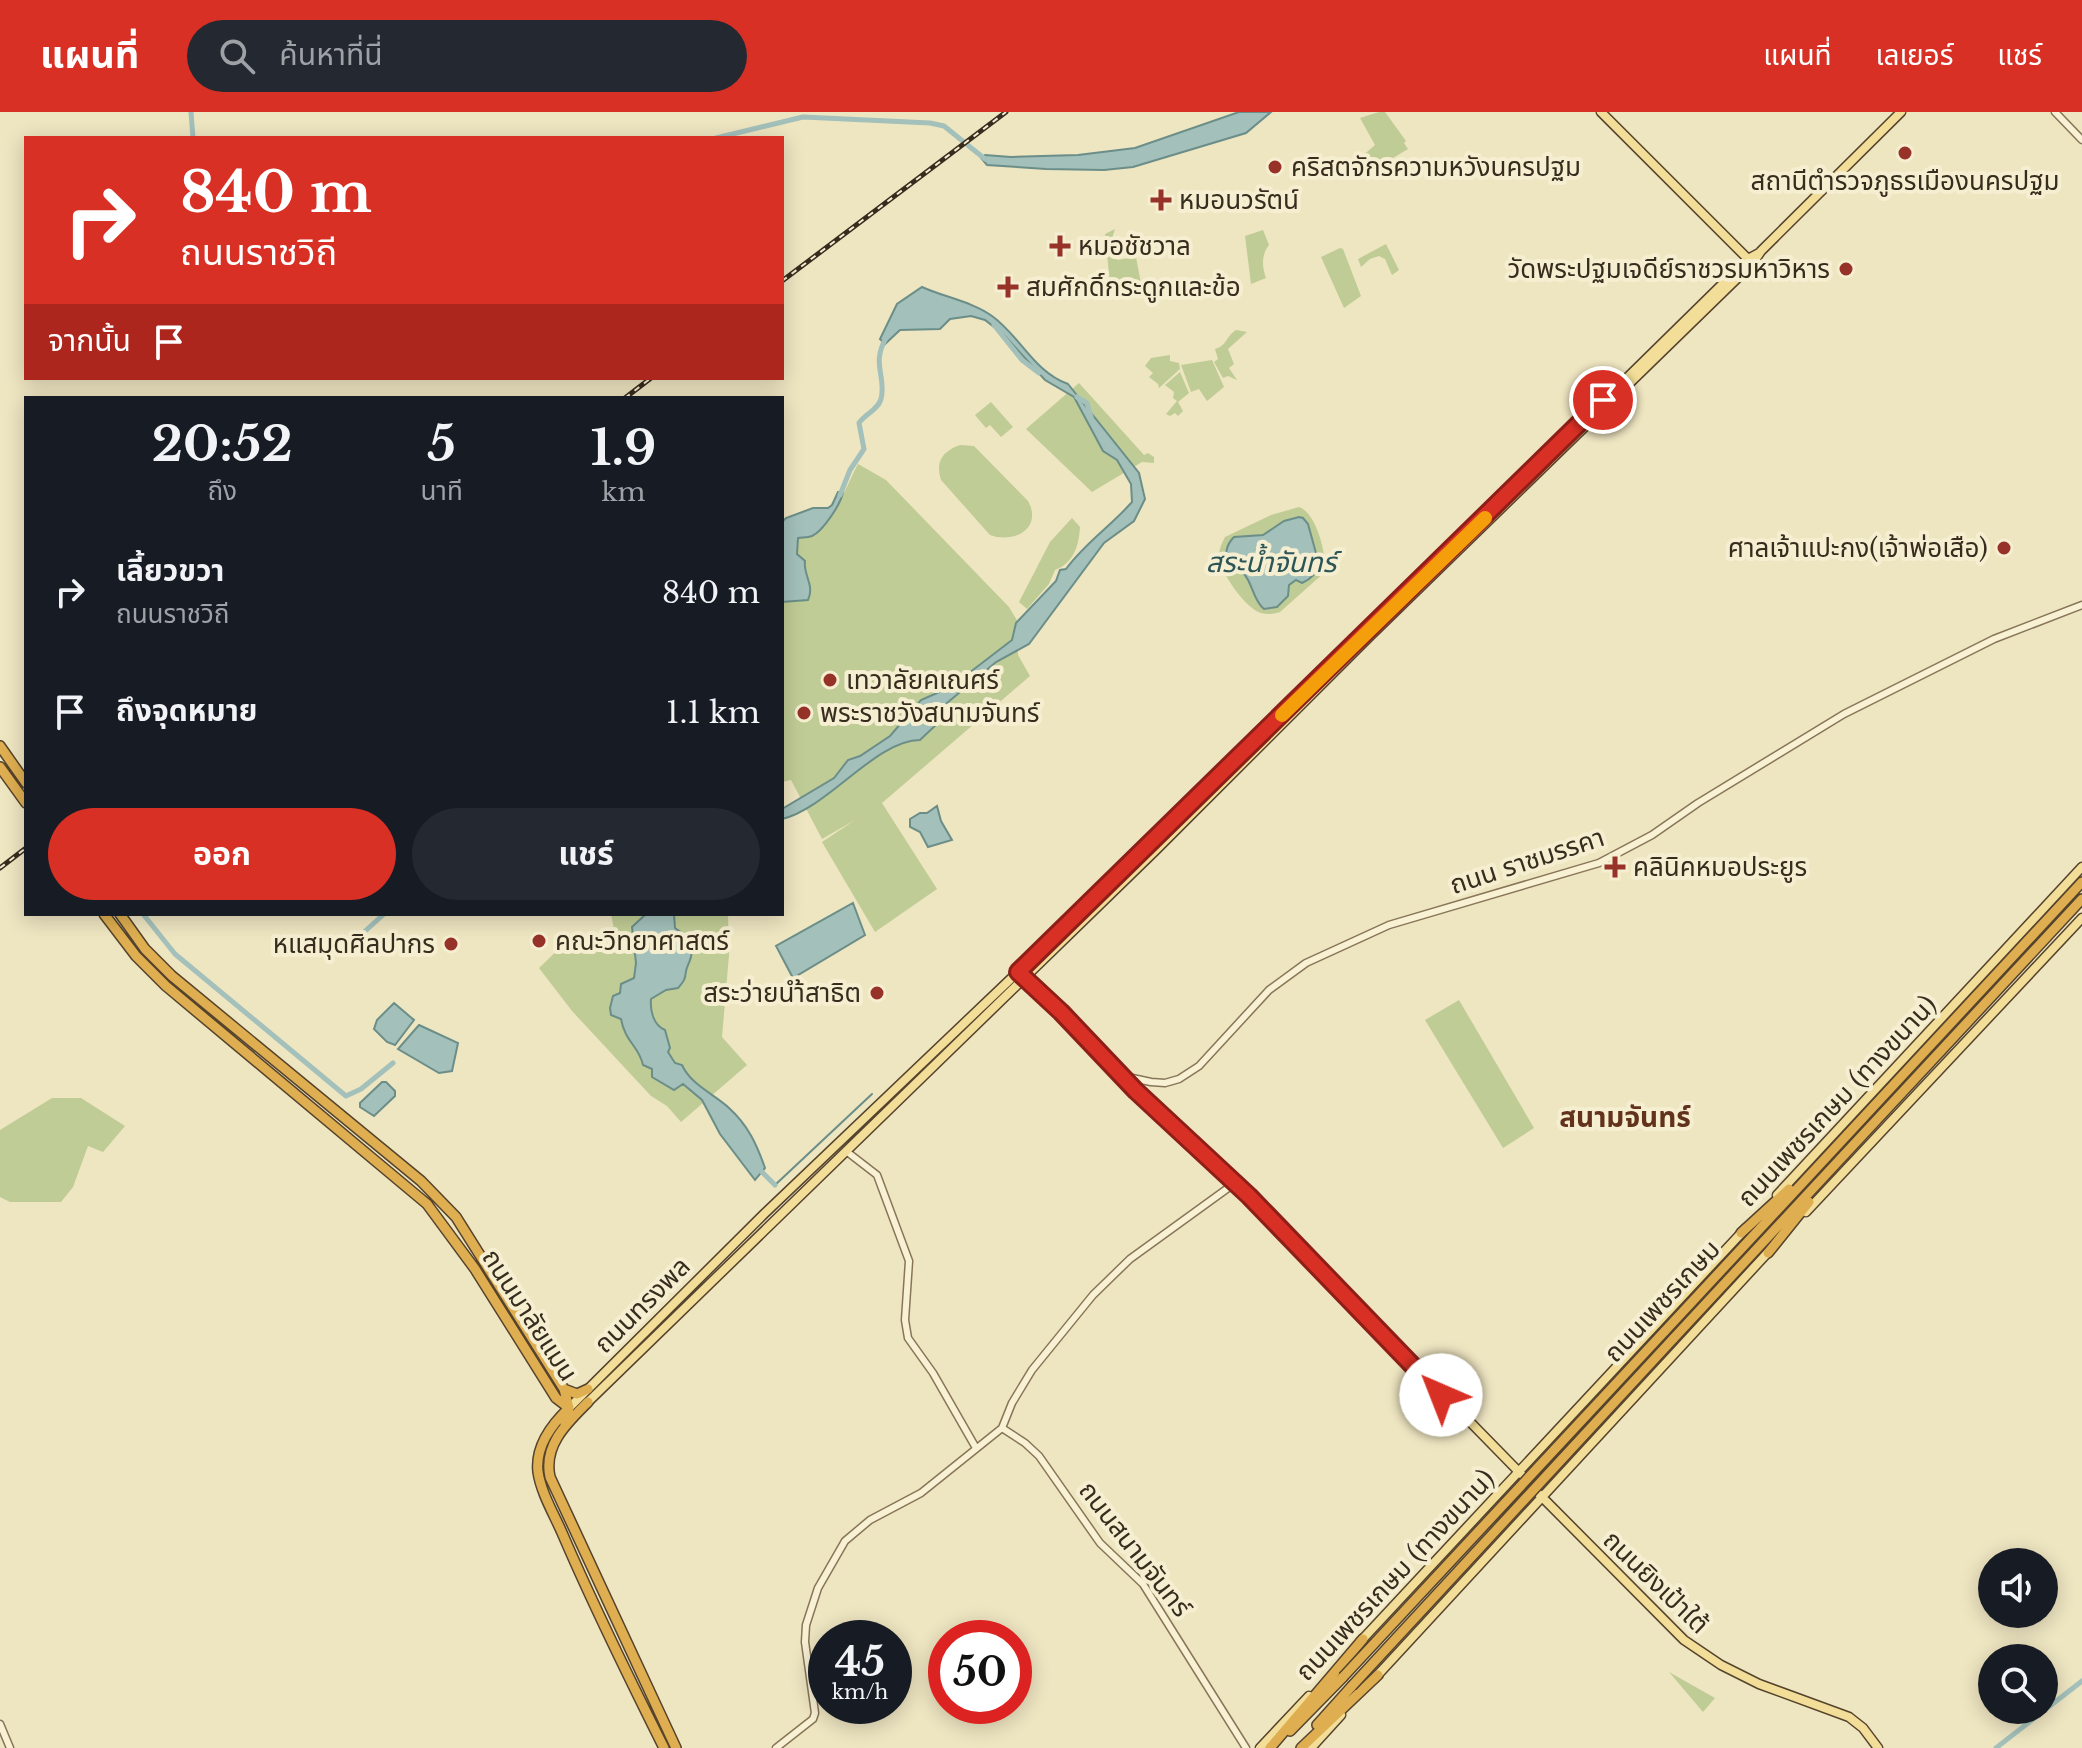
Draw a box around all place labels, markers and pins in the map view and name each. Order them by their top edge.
marker: สถานีตำรวจภูธรเมืองนครปฐม [1896,144,1914,162]
place label: คริสตจักรความหวังนครปฐม [1291,151,1581,183]
marker: คริสตจักรความหวังนครปฐม [1266,158,1284,176]
place label: สถานีตำรวจภูธรเมืองนครปฐม [1751,165,2059,197]
place label: หมอนวรัตน์ [1179,184,1299,216]
marker: หมอนวรัตน์ [1150,189,1172,211]
place label: หมอชัชวาล [1078,230,1191,262]
marker: หมอชัชวาล [1049,235,1071,257]
place label: วัดพระปฐมเจดีย์ราชวรมหาวิหาร [1507,253,1830,285]
marker: วัดพระปฐมเจดีย์ราชวรมหาวิหาร [1837,260,1855,278]
place label: สมศักดิ์กระดูกและข้อ [1026,271,1241,303]
marker: สมศักดิ์กระดูกและข้อ [997,276,1019,298]
pin [1569,366,1637,434]
place label: ศาลเจ้าแปะกง(เจ้าพ่อเสือ) [1728,532,1988,564]
marker: ศาลเจ้าแปะกง(เจ้าพ่อเสือ) [1995,539,2013,557]
place label: เทวาลัยคเณศร์ [846,664,1000,696]
marker: เทวาลัยคเณศร์ [821,671,839,689]
place label: พระราชวังสนามจันทร์ [820,697,1041,729]
marker: พระราชวังสนามจันทร์ [795,704,813,722]
place label: คลินิคหมอประยูร [1633,851,1807,883]
marker: คลินิคหมอประยูร [1604,856,1626,878]
place label: คณะวิทยาศาสตร์ [555,925,730,957]
place label: หแสมุดศิลปากร [273,928,435,960]
marker: คณะวิทยาศาสตร์ [530,932,548,950]
marker: หแสมุดศิลปากร [442,935,460,953]
place label: สระว่ายนำ้สาธิต [703,977,861,1009]
marker: สระว่ายนำ้สาธิต [868,984,886,1002]

